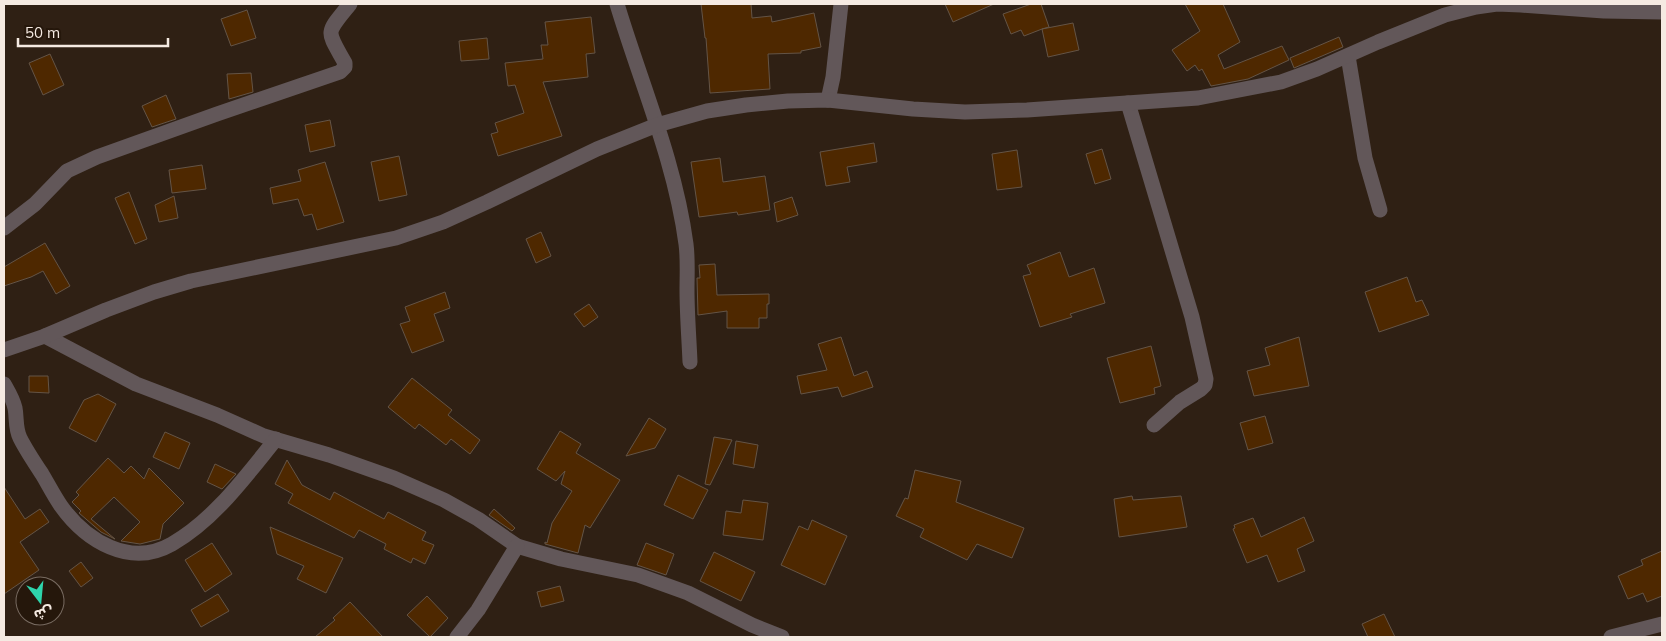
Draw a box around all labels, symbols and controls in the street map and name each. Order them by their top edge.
scale bar [18,15,168,47]
text: 50 m [25,23,60,42]
north arrow [15,576,65,626]
text: ش [32,602,55,625]

